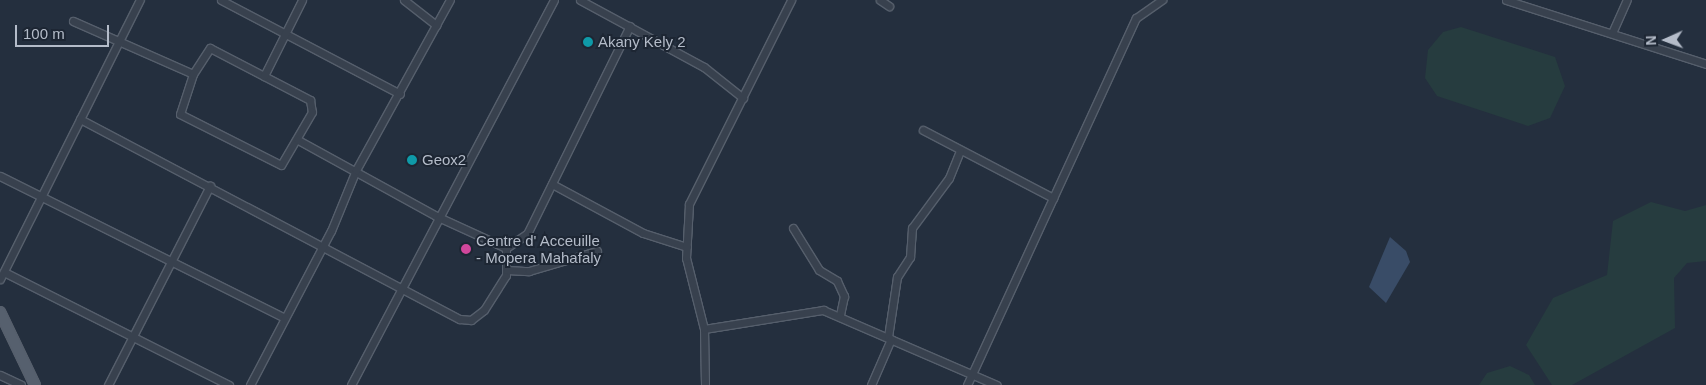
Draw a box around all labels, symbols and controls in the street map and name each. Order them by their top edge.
scale bar [18,15,111,47]
north arrow [1641,15,1691,65]
text: 100 m [23,25,65,42]
place label: Akany Kely 2 [598,33,686,51]
text: N [1643,35,1659,46]
marker: Akany Kely 2 [582,36,594,48]
place label: Geox2 [422,151,466,169]
marker: Geox2 [406,154,418,166]
place label: Centre d' Acceuille - Mopera Mahafaly [476,231,601,266]
marker: Centre d' Acceuille - Mopera Mahafaly [460,243,472,255]

